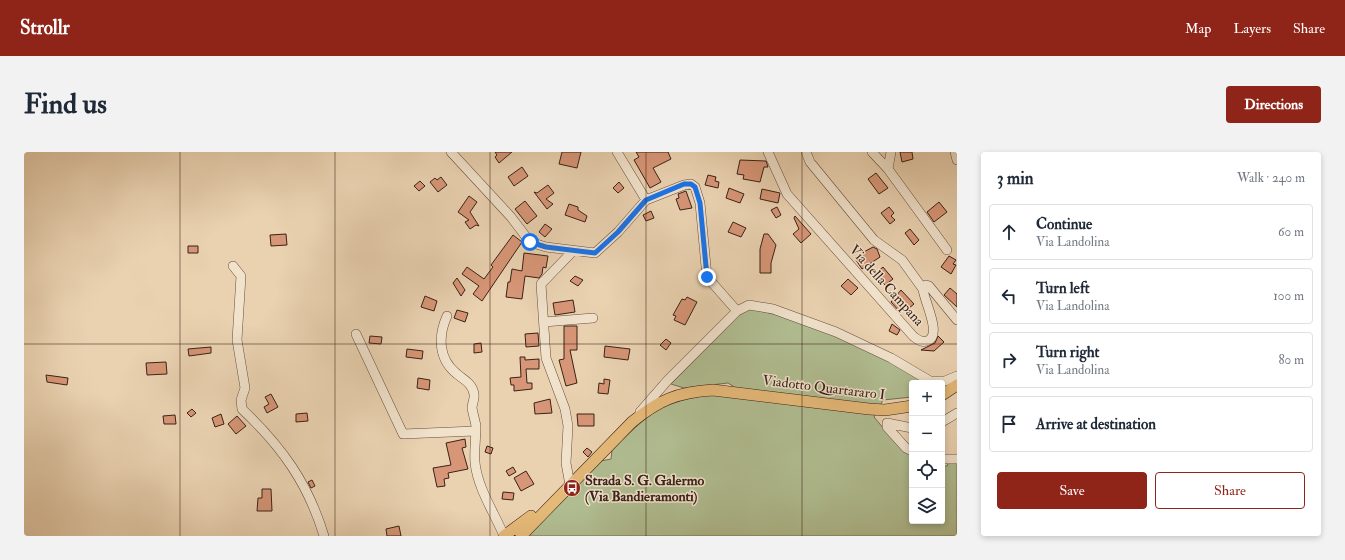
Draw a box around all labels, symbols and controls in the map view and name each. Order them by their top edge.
text: Strollr [20,16,70,40]
text: Map [1185,20,1211,37]
text: Layers [1233,20,1271,37]
text: Share [1293,20,1325,37]
button: Directions [1226,86,1321,123]
text: Find us [24,87,107,122]
text: 3 min [997,168,1034,189]
text: Walk · 240 m [1237,170,1305,186]
text: Continue [1036,215,1092,234]
icon: ahead [998,221,1020,243]
text: 60 m [1278,224,1304,240]
route start [521,233,539,251]
text: Via Landolina [1036,234,1110,250]
street label: Via della Campana [845,241,928,330]
route end [698,268,716,286]
text: Turn left [1036,279,1090,298]
icon: left [998,285,1020,307]
text: 100 m [1273,288,1304,304]
text: Via Landolina [1036,298,1110,314]
text: Turn right [1036,343,1099,362]
icon: right [998,349,1020,371]
text: 80 m [1278,352,1304,368]
text: Via Landolina [1036,362,1110,378]
street label: Viadotto Quartararo I [762,372,887,403]
map controls [909,380,945,524]
button: + [909,380,945,416]
icon: arrive [998,413,1020,435]
text: Arrive at destination [1036,415,1156,434]
button: − [909,416,945,452]
button: locate [909,452,945,488]
place label: Strada S. G. Galermo (Via Bandieramonti) [585,472,704,505]
button: Save [997,472,1147,509]
button: Share [1155,472,1305,509]
bus stop icon: Strada S. G. Galermo (Via Bandieramonti) [562,478,582,498]
button: layers [909,488,945,524]

